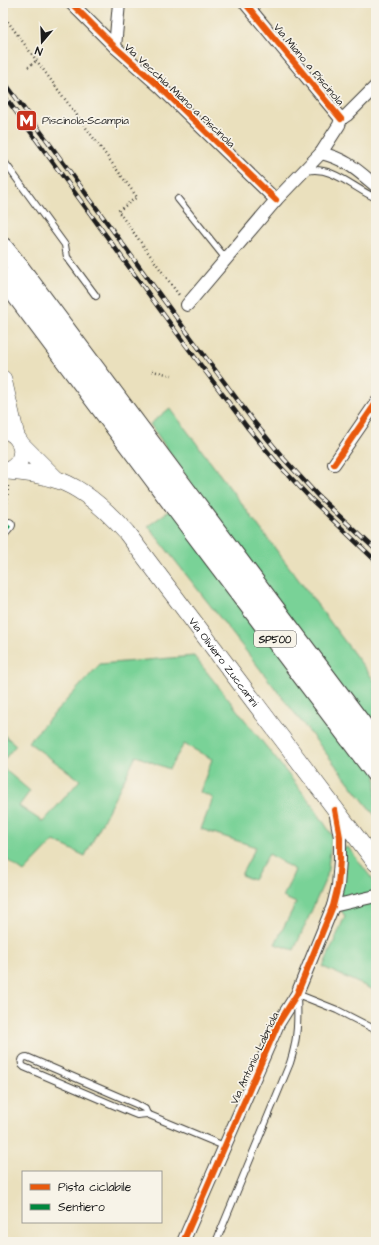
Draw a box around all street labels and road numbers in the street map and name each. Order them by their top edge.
street label: Via Miano a Piscinola [270,20,348,109]
street label: Via Vecchia Miano a Piscinola [121,40,239,151]
street label: Via Oliviero Zuccarini [185,614,262,710]
road number: SP500 [254,631,296,647]
street label: Via Antonio Labriola [226,1009,283,1107]

